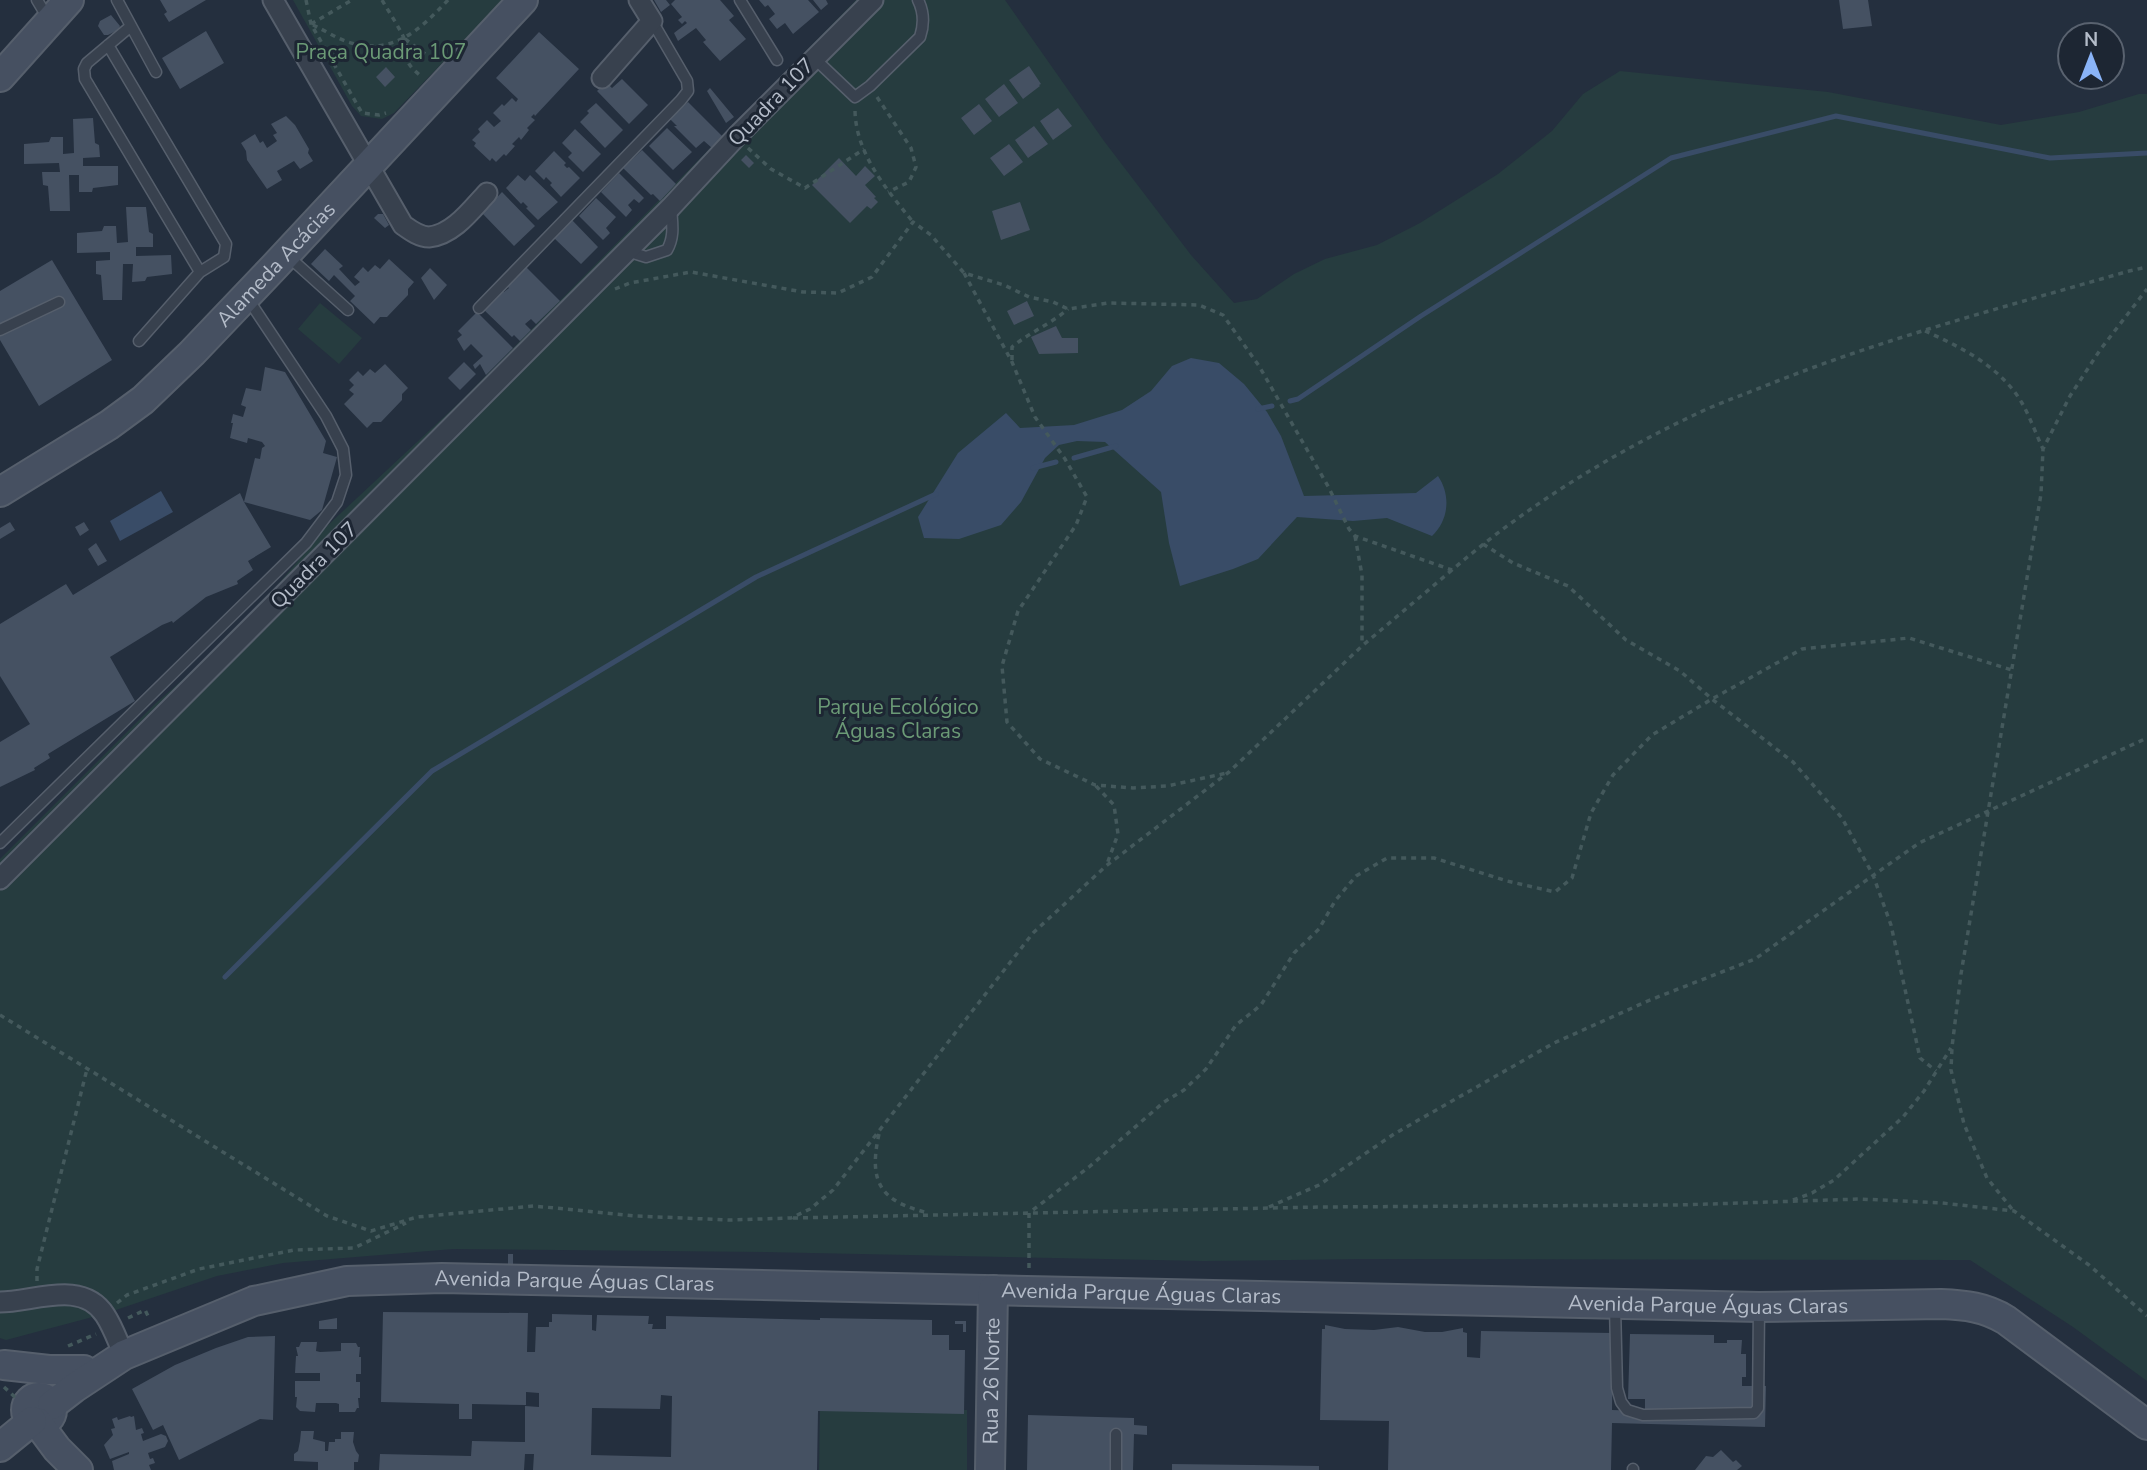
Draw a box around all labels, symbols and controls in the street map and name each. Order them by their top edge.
north arrow [2056,21,2126,91]
text: N [2084,27,2098,53]
park label: Praça Quadra 107 [296,38,466,66]
street label: Quadra 107 [722,52,820,152]
street label: Alameda Acácias [210,196,342,333]
street label: Quadra 107 [264,515,364,615]
park label: Parque Ecológico Águas Claras [817,693,979,745]
street label: Avenida Parque Águas Claras [434,1264,715,1298]
street label: Avenida Parque Águas Claras [1001,1276,1282,1310]
street label: Avenida Parque Águas Claras [1568,1289,1848,1321]
street label: Rua 26 Norte [976,1317,1007,1445]

